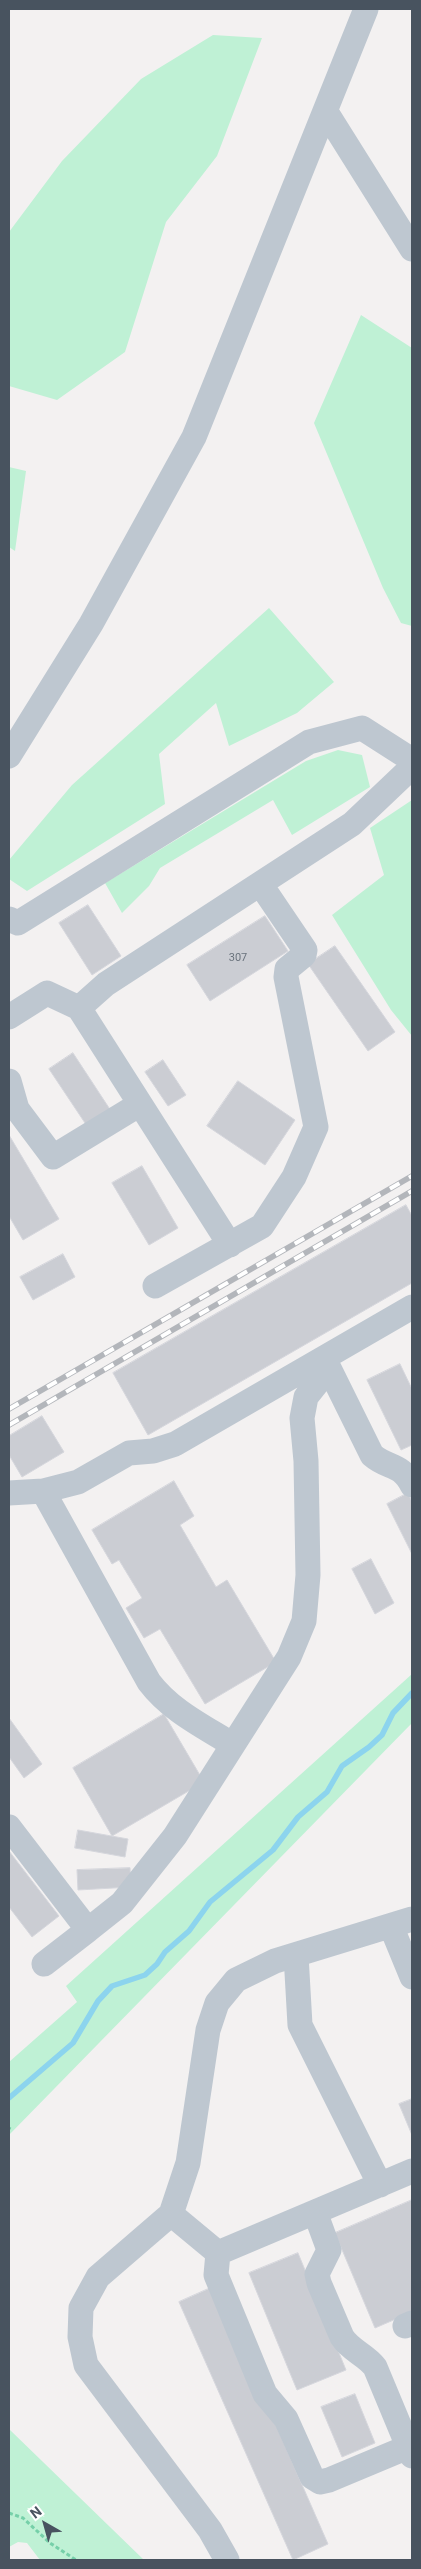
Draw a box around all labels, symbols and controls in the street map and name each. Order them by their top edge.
house number: 307 [229,951,247,965]
north arrow [20,2499,70,2549]
text: N [27,2503,45,2522]

